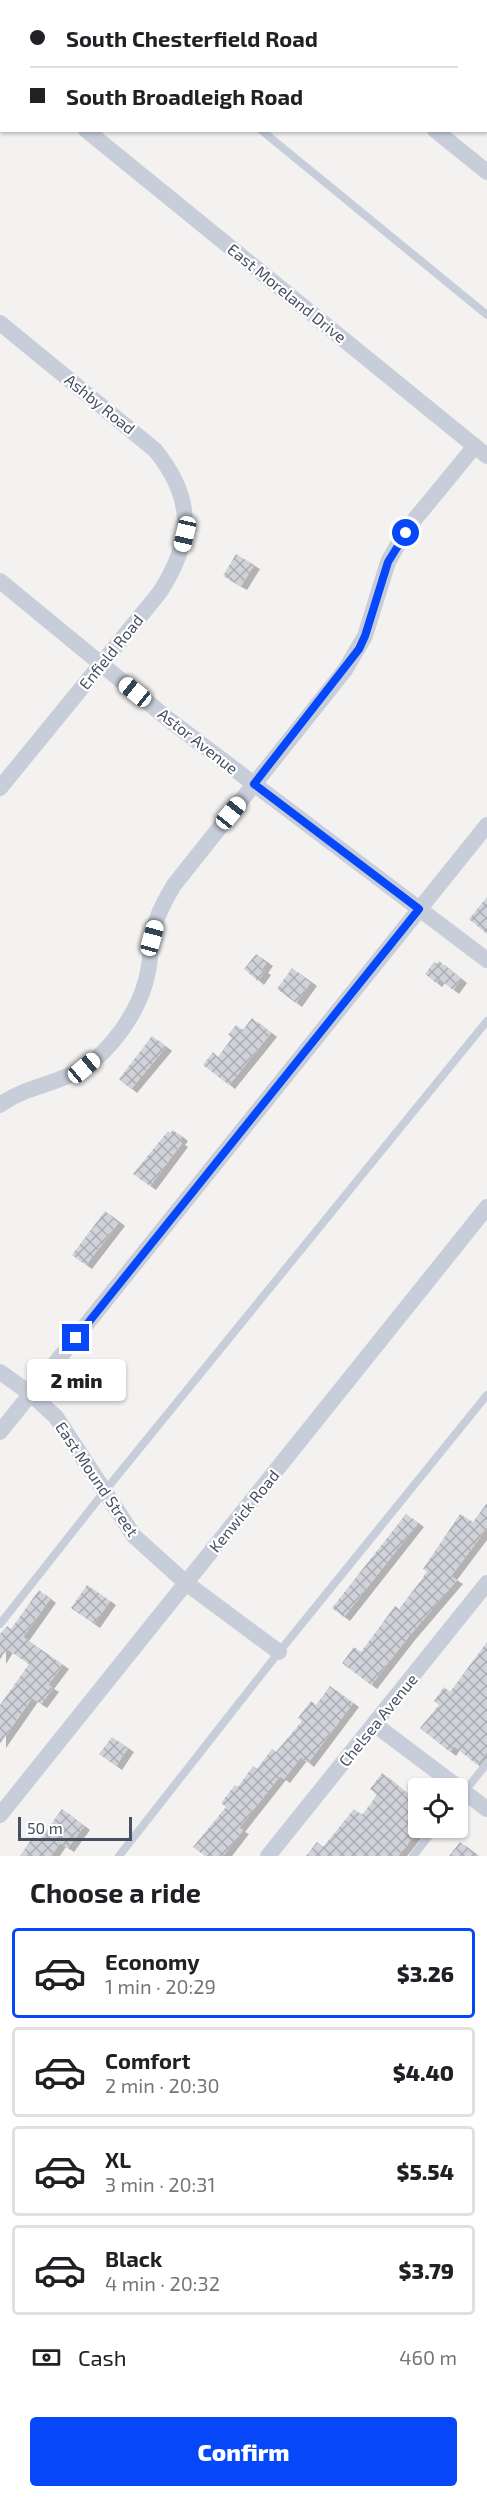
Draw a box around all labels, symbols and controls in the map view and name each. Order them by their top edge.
text: South Chesterfield Road [66,25,318,51]
text: South Broadleigh Road [66,83,303,109]
street label: East Moreland Drive [224,239,350,346]
street label: Ashby Road [61,369,139,438]
car [172,514,198,554]
route start [392,519,419,546]
street label: Enfield Road [75,610,147,693]
car [115,674,155,710]
street label: Astor Avenue [155,704,242,778]
car [213,793,249,833]
car [139,918,165,958]
car [64,1050,104,1086]
route end [62,1324,89,1351]
callout: 2 min [26,1359,125,1401]
text: 2 min [51,1368,102,1392]
street label: East Mound Street [52,1418,143,1540]
street label: Kenwick Road [205,1466,283,1556]
street label: Chelsea Avenue [334,1669,421,1770]
map controls [408,1778,468,1838]
button: locate [408,1778,468,1838]
scale bar [18,1814,132,1842]
text: 50 m [27,1818,63,1837]
text: Choose a ride [30,1876,201,1908]
icon: car [33,1946,87,2000]
text: Economy [105,1948,200,1974]
text: $3.26 [397,1960,454,1986]
text: 1 min · 20:29 [105,1974,216,1998]
icon: car [33,2045,87,2099]
text: Comfort [105,2047,190,2073]
text: $4.40 [393,2059,454,2085]
text: 2 min · 20:30 [105,2073,220,2097]
icon: car [33,2144,87,2198]
text: XL [105,2146,131,2172]
text: $5.54 [397,2158,454,2184]
text: 3 min · 20:31 [105,2172,215,2196]
icon: car [33,2243,87,2297]
text: Black [105,2245,162,2271]
text: $3.79 [399,2257,454,2283]
text: 4 min · 20:32 [105,2271,220,2295]
icon: cash [30,2341,63,2374]
text: Cash [78,2344,127,2370]
text: 460 m [399,2345,457,2369]
button: Confirm [30,2417,457,2486]

